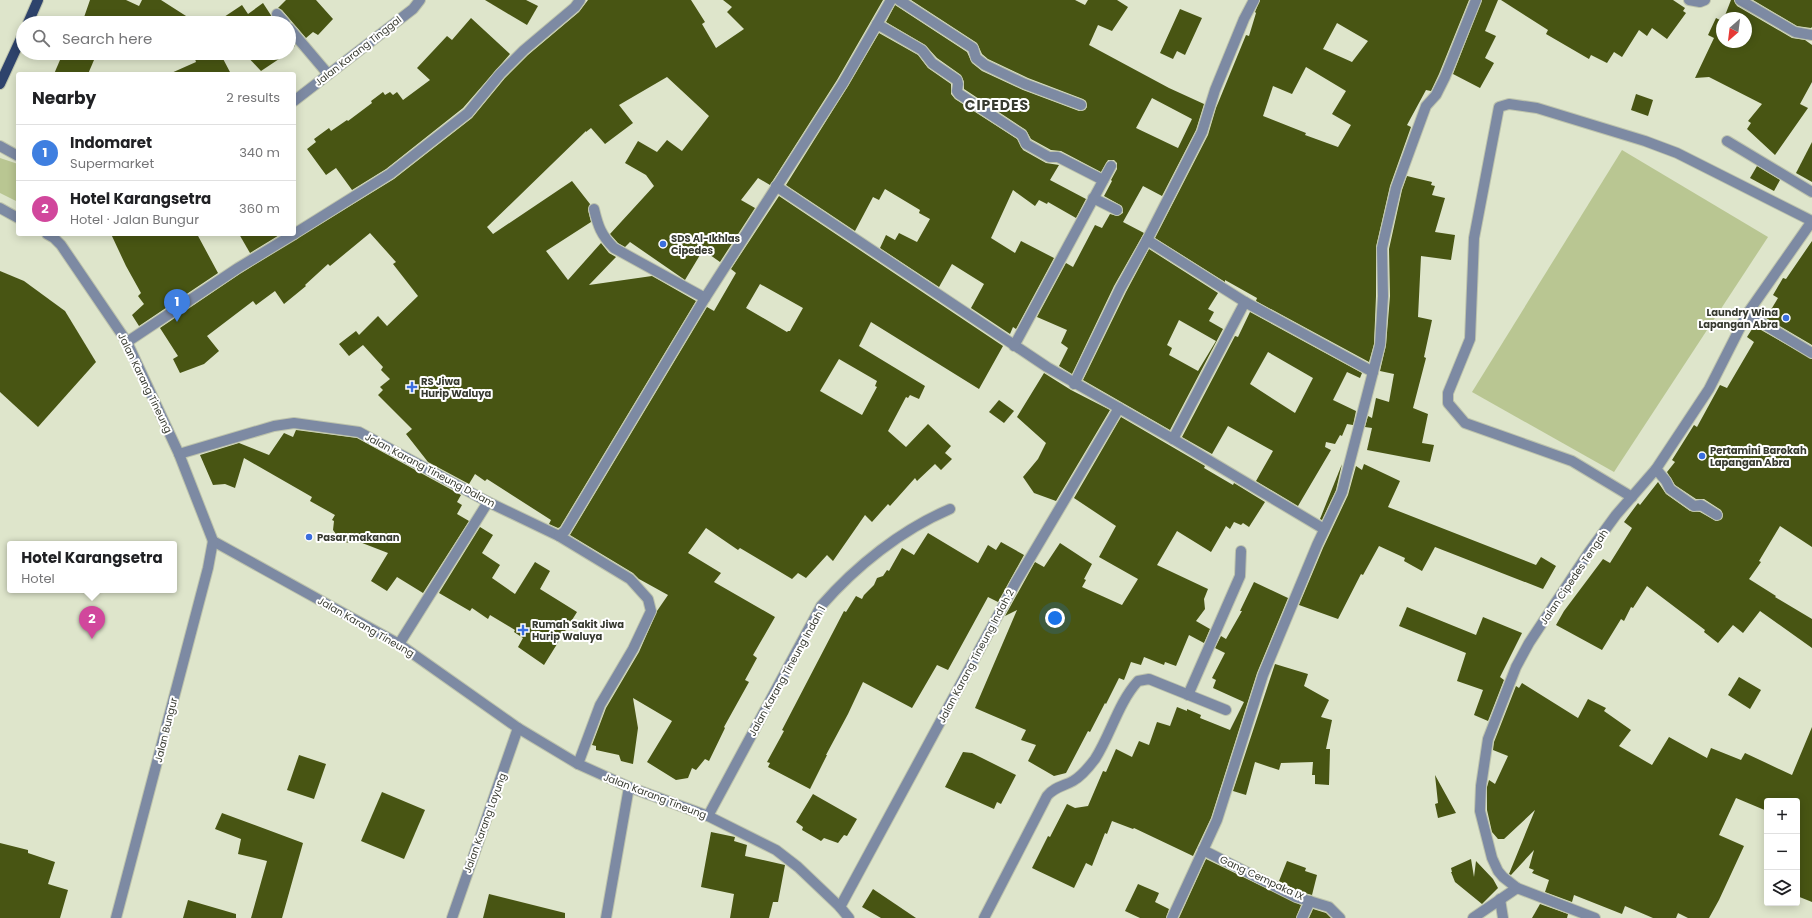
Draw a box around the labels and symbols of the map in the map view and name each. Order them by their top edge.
street label: Jalan Karang Tinggal [311,12,405,90]
north arrow [1716,12,1752,48]
district label: CIPEDES [965,95,1029,115]
place label: SDS Al-Ikhlas Cipedes [671,231,740,258]
marker: SDS Al-Ikhlas Cipedes [658,239,668,249]
pin: 1 [164,289,190,322]
place label: Laundry Wina Lapangan Abra [1698,305,1778,332]
marker: Laundry Wina Lapangan Abra [1781,313,1791,323]
street label: Jalan Karang Tineung [114,331,176,435]
place label: RS Jiwa Hurip Waluya [421,374,492,401]
marker: RS Jiwa Hurip Waluya [406,381,418,393]
street label: Jalan Karang Tineung Dalam [362,429,498,511]
place label: Pertamini Barokah Lapangan Abra [1710,443,1807,470]
marker: Pertamini Barokah Lapangan Abra [1697,451,1707,461]
street label: Jalan Cipedes Tengah [1536,526,1612,628]
place label: Pasar makanan [317,530,400,545]
marker: Pasar makanan [304,532,314,542]
street label: Jalan Karang Tineung Indah 2 [934,586,1018,725]
street label: Jalan Karang Tineung [315,593,417,661]
street label: Jalan Karang Tineung Indah 1 [745,603,829,739]
pin: 2 [79,606,105,639]
your location [1045,608,1065,628]
place label: Rumah Sakit Jiwa Hurip Waluya [532,617,624,644]
marker: Rumah Sakit Jiwa Hurip Waluya [517,624,529,636]
street label: Jalan Bungur [151,696,181,764]
street label: Jalan Karang Tineung [601,769,709,823]
street label: Jalan Karang Layung [460,771,510,875]
street label: Gang Cempaka IX [1217,852,1307,904]

